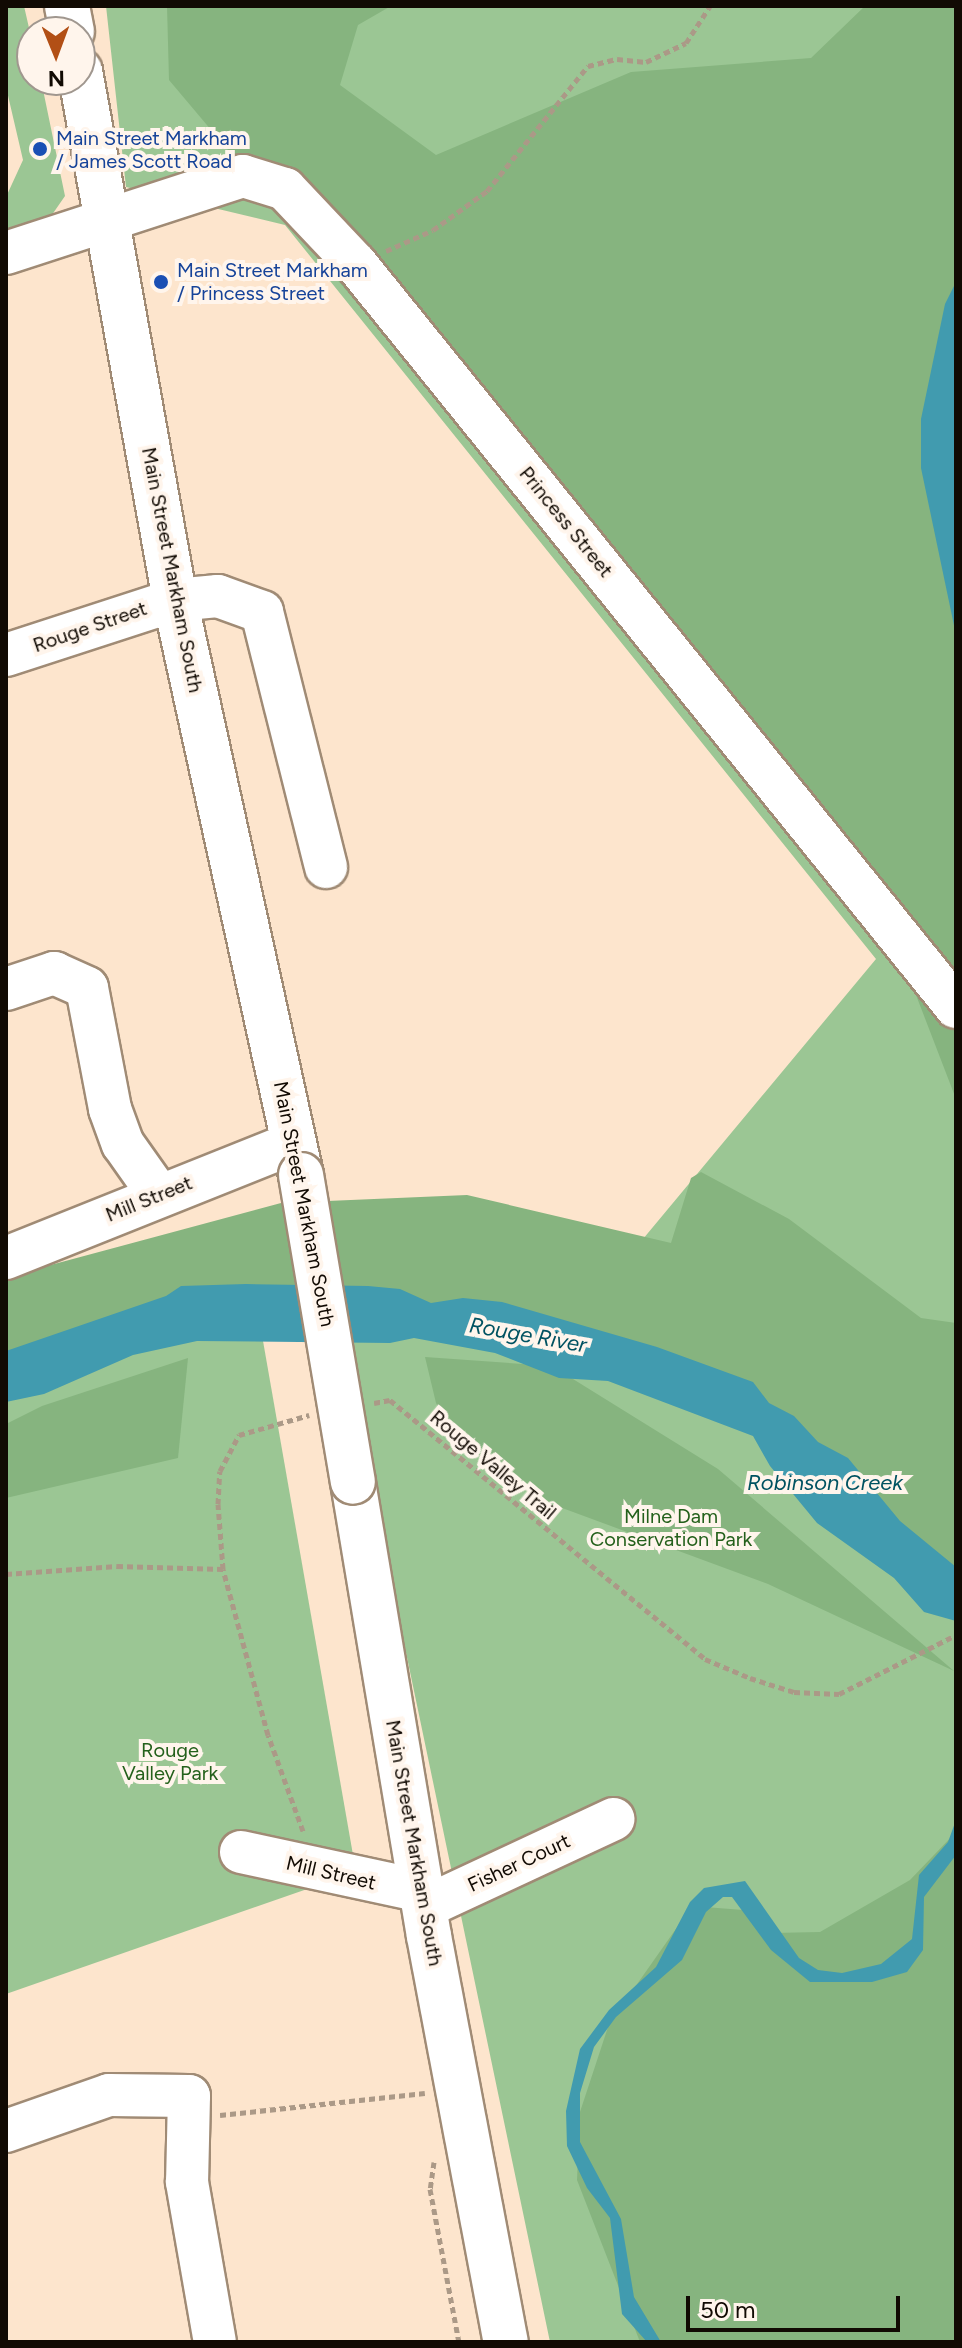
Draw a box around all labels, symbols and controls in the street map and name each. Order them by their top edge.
north arrow [16,16,96,96]
text: N [48,65,65,92]
place label: Main Street Markham / James Scott Road [56,126,247,173]
marker: Main Street Markham / James Scott Road [31,140,49,158]
place label: Main Street Markham / Princess Street [177,258,368,305]
marker: Main Street Markham / Princess Street [152,273,170,291]
street label: Main Street Markham South [136,445,208,695]
street label: Princess Street [514,462,618,582]
street label: Rouge Street [30,596,150,658]
street label: Main Street Markham South [268,1079,340,1329]
street label: Mill Street [102,1171,196,1227]
water label: Rouge River [467,1312,589,1358]
street label: Rouge Valley Trail [425,1405,561,1525]
water label: Robinson Creek [747,1470,903,1496]
park label: Milne Dam Conservation Park [590,1505,752,1552]
street label: Main Street Markham South [381,1718,447,1968]
park label: Rouge Valley Park [122,1739,218,1786]
street label: Fisher Court [464,1829,574,1897]
street label: Mill Street [284,1851,378,1895]
scale bar [690,2280,904,2330]
text: 50 m [700,2295,756,2324]

